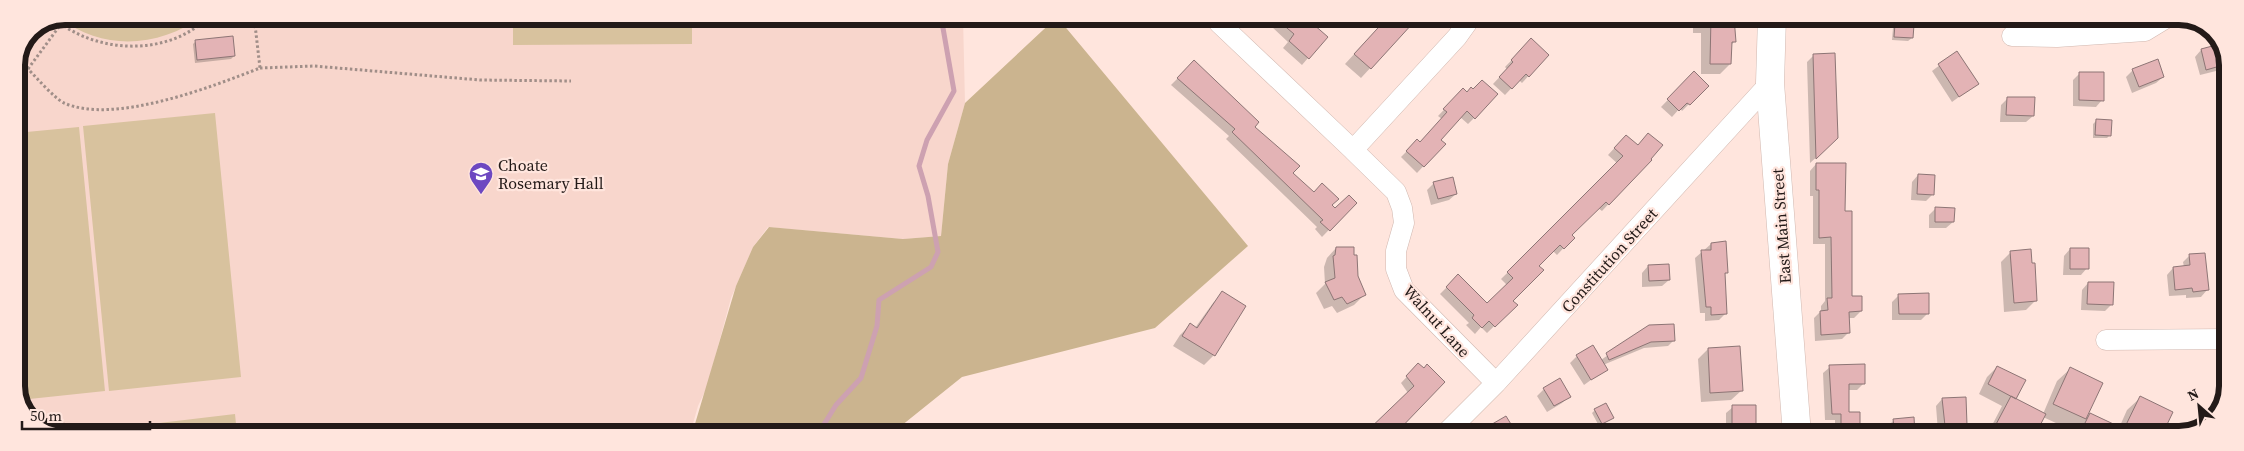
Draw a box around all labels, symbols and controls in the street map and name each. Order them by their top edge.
place label: Choate Rosemary Hall [498,154,604,194]
school or university icon: Choate Rosemary Hall [468,161,494,195]
street label: East Main Street [1766,167,1796,284]
street label: Constitution Street [1556,202,1662,317]
street label: Walnut Lane [1399,280,1475,362]
north arrow [2174,381,2224,431]
text: N [2184,383,2202,406]
scale bar [22,398,150,430]
text: 50 m [30,405,62,426]

